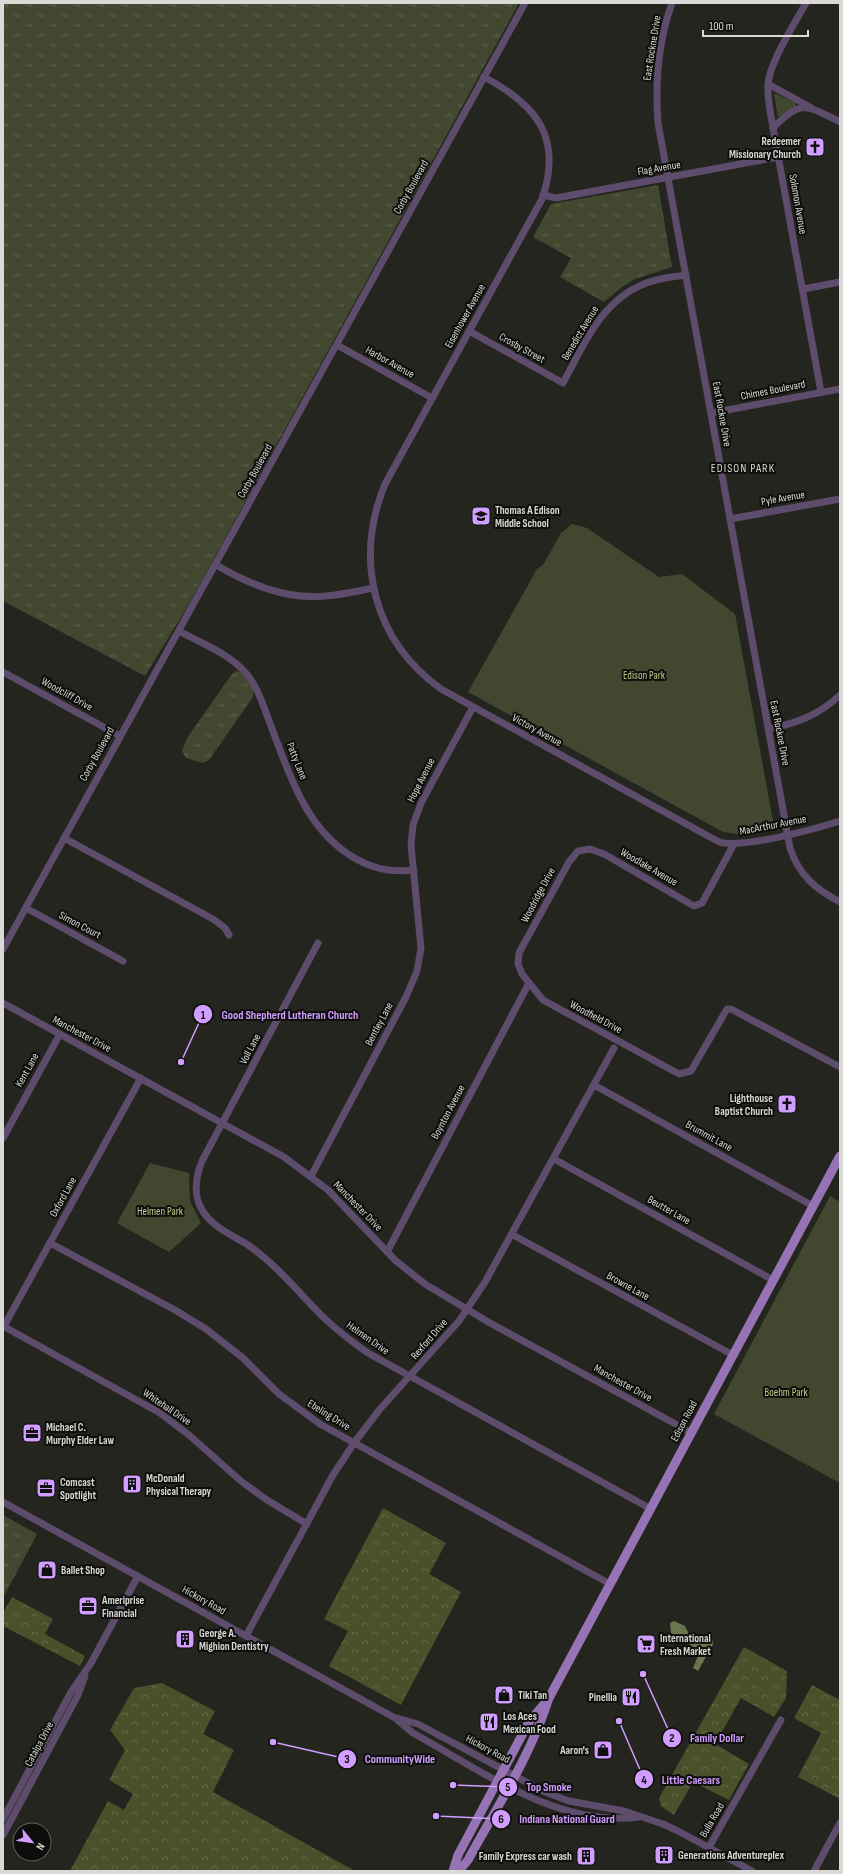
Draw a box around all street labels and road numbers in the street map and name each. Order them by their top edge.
street label: East Rockne Drive [640,14,664,82]
street label: Corby Boulevard [391,157,431,216]
street label: Flag Avenue [636,158,682,178]
street label: Solomon Avenue [786,173,810,235]
street label: Eisenhower Avenue [442,282,488,350]
street label: Benedict Avenue [559,303,601,363]
street label: Crosby Street [497,330,548,366]
street label: Harbor Avenue [363,343,417,381]
street label: Chimes Boulevard [740,377,807,403]
street label: East Rockne Drive [710,380,734,448]
street label: Corby Boulevard [235,441,275,500]
street label: Pyle Avenue [760,488,806,508]
street label: Woodcliff Drive [39,675,95,713]
street label: East Rockne Drive [767,699,793,767]
street label: Victory Avenue [510,711,564,749]
street label: Corby Boulevard [77,724,117,783]
street label: Patty Lane [284,741,310,781]
street label: Hope Avenue [404,756,438,804]
street label: MacArthur Avenue [738,812,808,838]
street label: Woodlake Avenue [618,845,680,889]
street label: Woodridge Drive [518,865,558,925]
street label: Simon Court [57,908,104,942]
street label: Woodfield Drive [568,998,624,1036]
street label: Bentley Lane [362,1000,396,1048]
street label: Manchester Drive [50,1013,114,1055]
street label: Voll Lane [237,1032,263,1066]
street label: Kent Lane [12,1051,42,1089]
street label: Boynton Avenue [428,1083,468,1141]
street label: Brummit Lane [683,1118,735,1154]
street label: Oxford Lane [47,1175,79,1219]
street label: Manchester Drive [331,1178,385,1234]
street label: Beutter Lane [645,1193,693,1227]
street label: Browne Lane [604,1269,652,1303]
street label: Rexford Drive [408,1316,450,1362]
street label: Helmen Drive [344,1319,392,1357]
street label: Manchester Drive [592,1362,654,1404]
street label: Whitehall Drive [140,1386,194,1428]
street label: Ebeling Drive [305,1397,353,1433]
street label: Edison Road [668,1398,700,1444]
street label: Hickory Road [180,1583,229,1618]
street label: Catalpa Drive [22,1719,56,1769]
street label: Hickory Road [464,1732,513,1766]
street label: Bulla Road [697,1800,727,1840]

